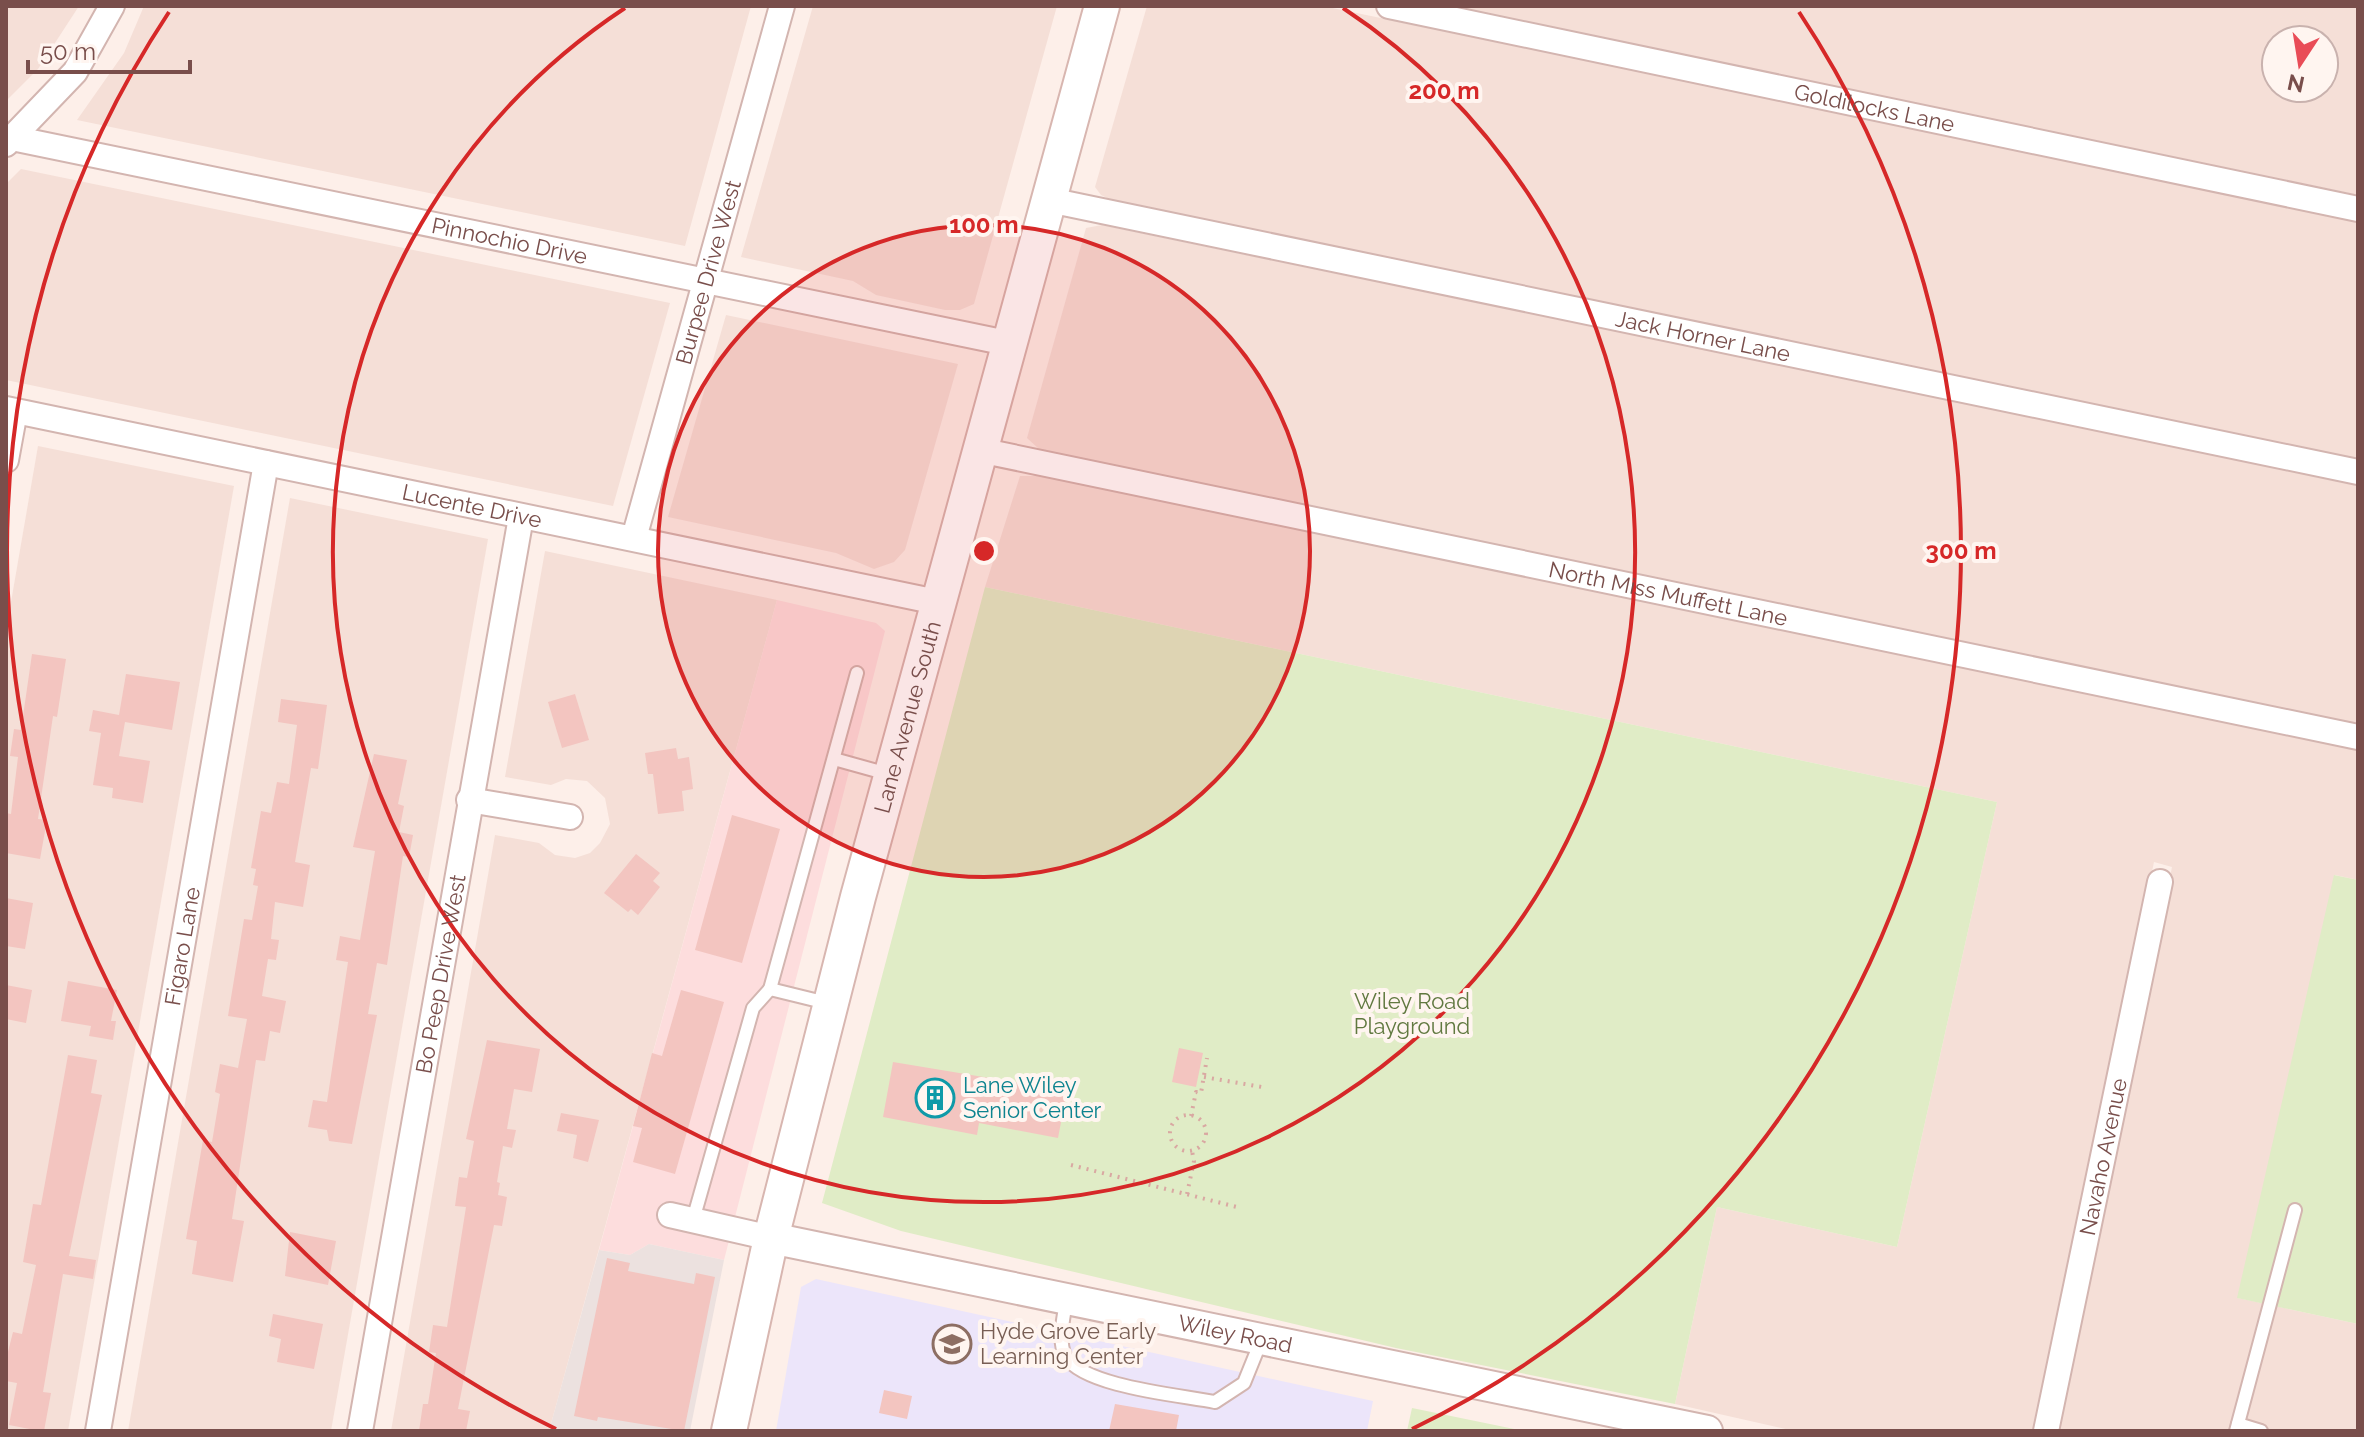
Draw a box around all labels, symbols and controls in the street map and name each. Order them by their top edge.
scale bar [28,24,190,74]
north arrow [2260,24,2340,104]
text: 50 m [40,37,96,66]
text: N [2285,69,2307,98]
text: 200 m [1408,76,1480,105]
street label: Goldilocks Lane [1792,78,1957,137]
street label: Burpee Drive West [670,176,746,367]
text: 100 m [949,210,1019,239]
street label: Pinnochio Drive [429,212,590,269]
street label: Jack Horner Lane [1613,305,1793,367]
street label: Lucente Drive [400,479,544,533]
text: 300 m [1926,536,1996,565]
centre of rings [970,537,998,565]
street label: North Miss Muffett Lane [1547,556,1790,631]
street label: Lane Avenue South [869,618,946,816]
street label: Bo Peep Drive West [410,872,471,1076]
street label: Figaro Lane [159,885,205,1008]
park label: Wiley Road Playground [1354,988,1470,1039]
place label: Lane Wiley Senior Center [963,1072,1102,1123]
street label: Navaho Avenue [2074,1076,2132,1238]
building icon: Lane Wiley Senior Center [914,1077,956,1119]
street label: Wiley Road [1176,1309,1295,1358]
place label: Hyde Grove Early Learning Center [980,1318,1156,1369]
school or university icon: Hyde Grove Early Learning Center [931,1323,973,1365]

